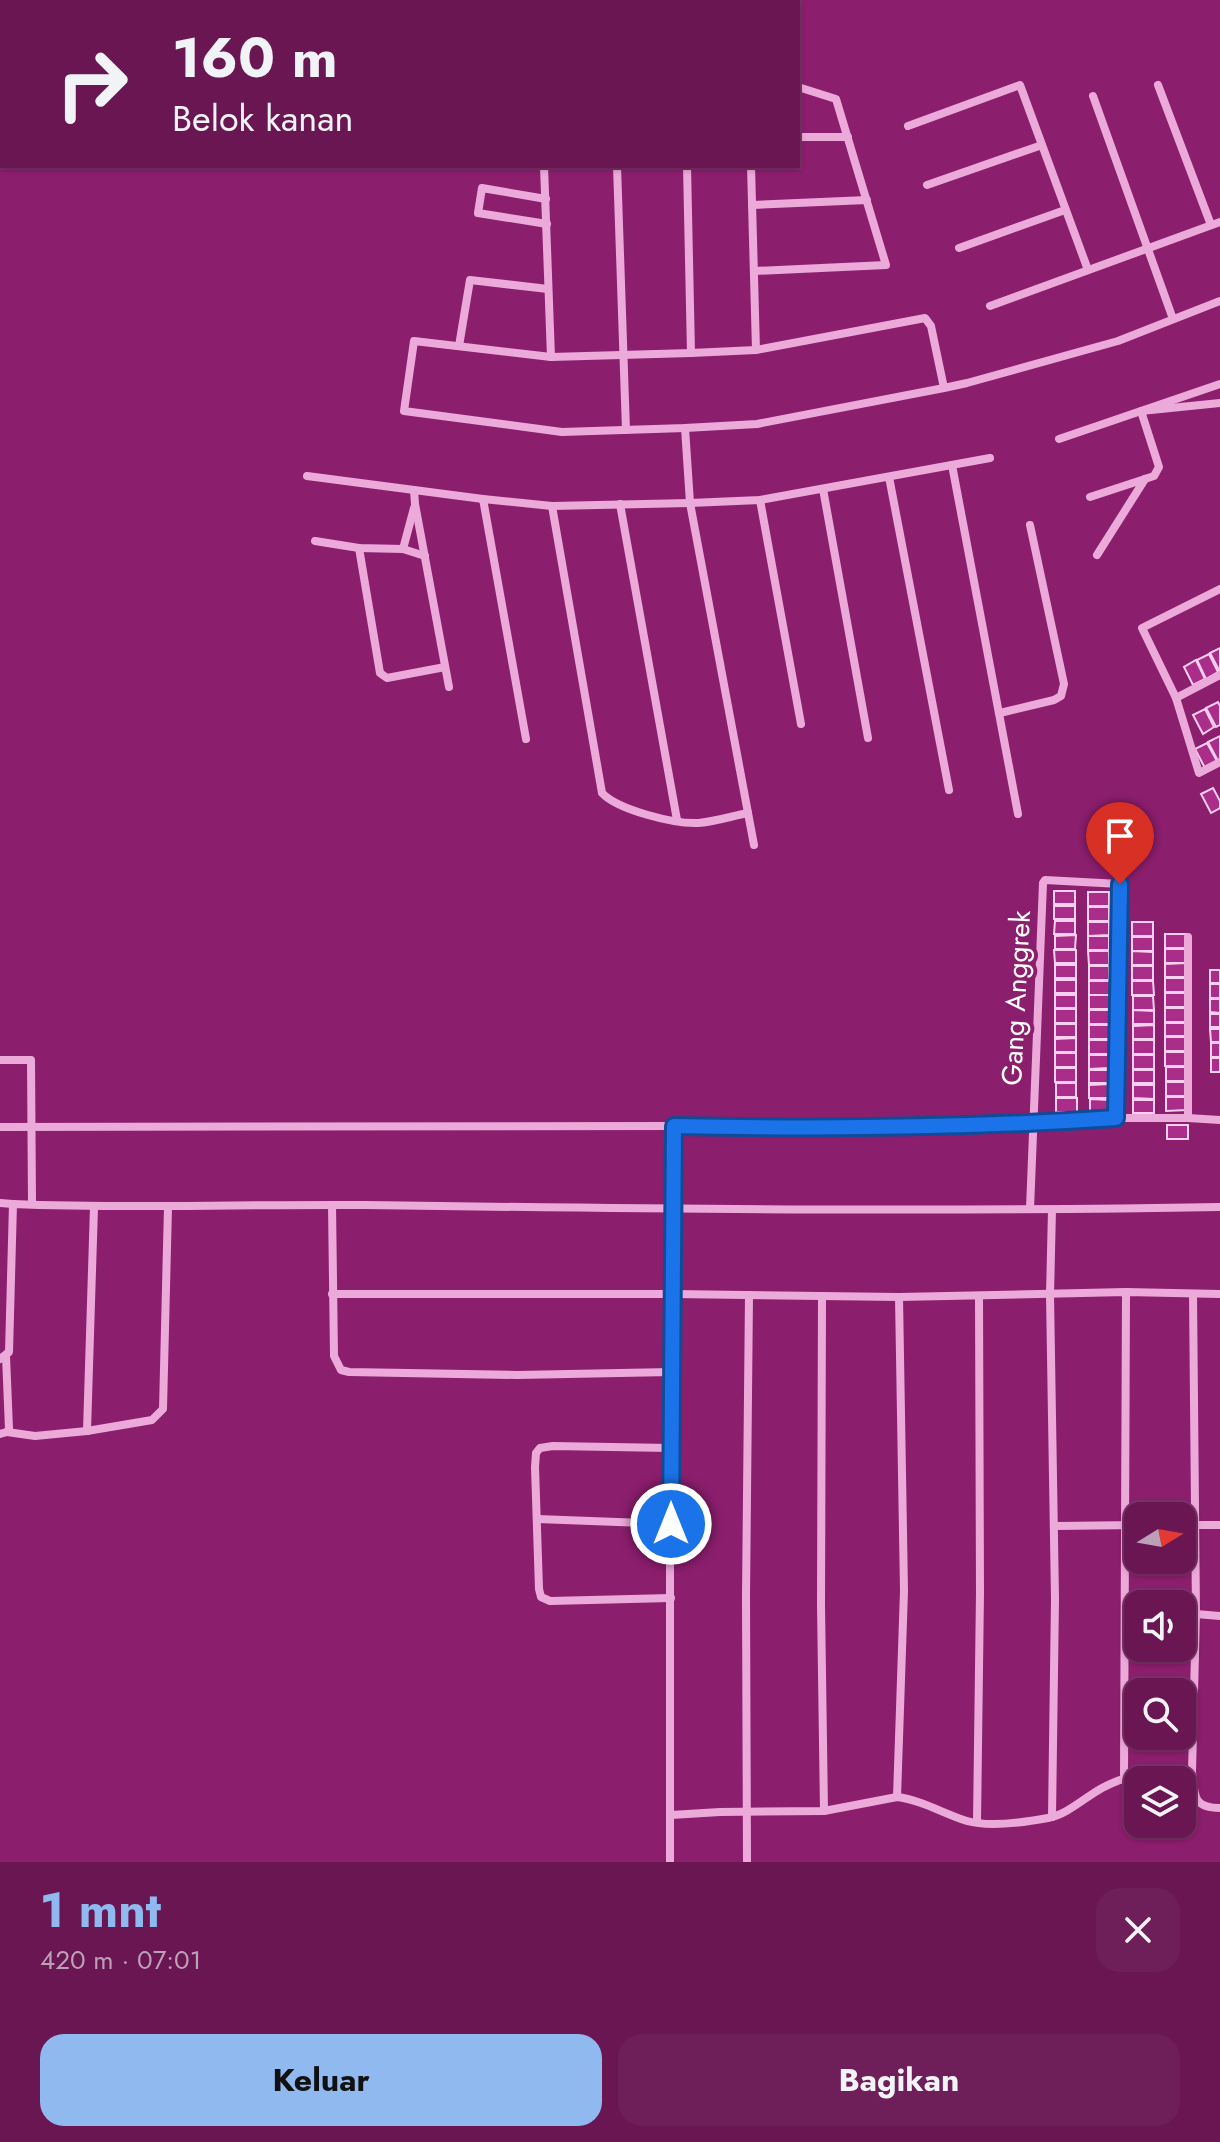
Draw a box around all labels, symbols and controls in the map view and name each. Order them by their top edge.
text: 160 m [172,17,338,98]
icon: right [40,32,144,136]
text: Belok kanan [172,92,353,144]
pin [1086,802,1154,884]
icon: arrive [1098,814,1142,858]
street label: Gang Anggrek [991,909,1041,1087]
position arrow [629,1482,713,1566]
north arrow [1124,1502,1196,1574]
map controls [1124,1502,1196,1838]
button: sound [1124,1590,1196,1662]
button: search [1124,1678,1196,1750]
button: layers [1124,1766,1196,1838]
text: 1 mnt [40,1876,161,1945]
button: close [1096,1888,1180,1972]
text: 420 m · 07:01 [40,1941,201,1979]
button: Keluar [40,2034,602,2126]
button: Bagikan [618,2034,1180,2126]

